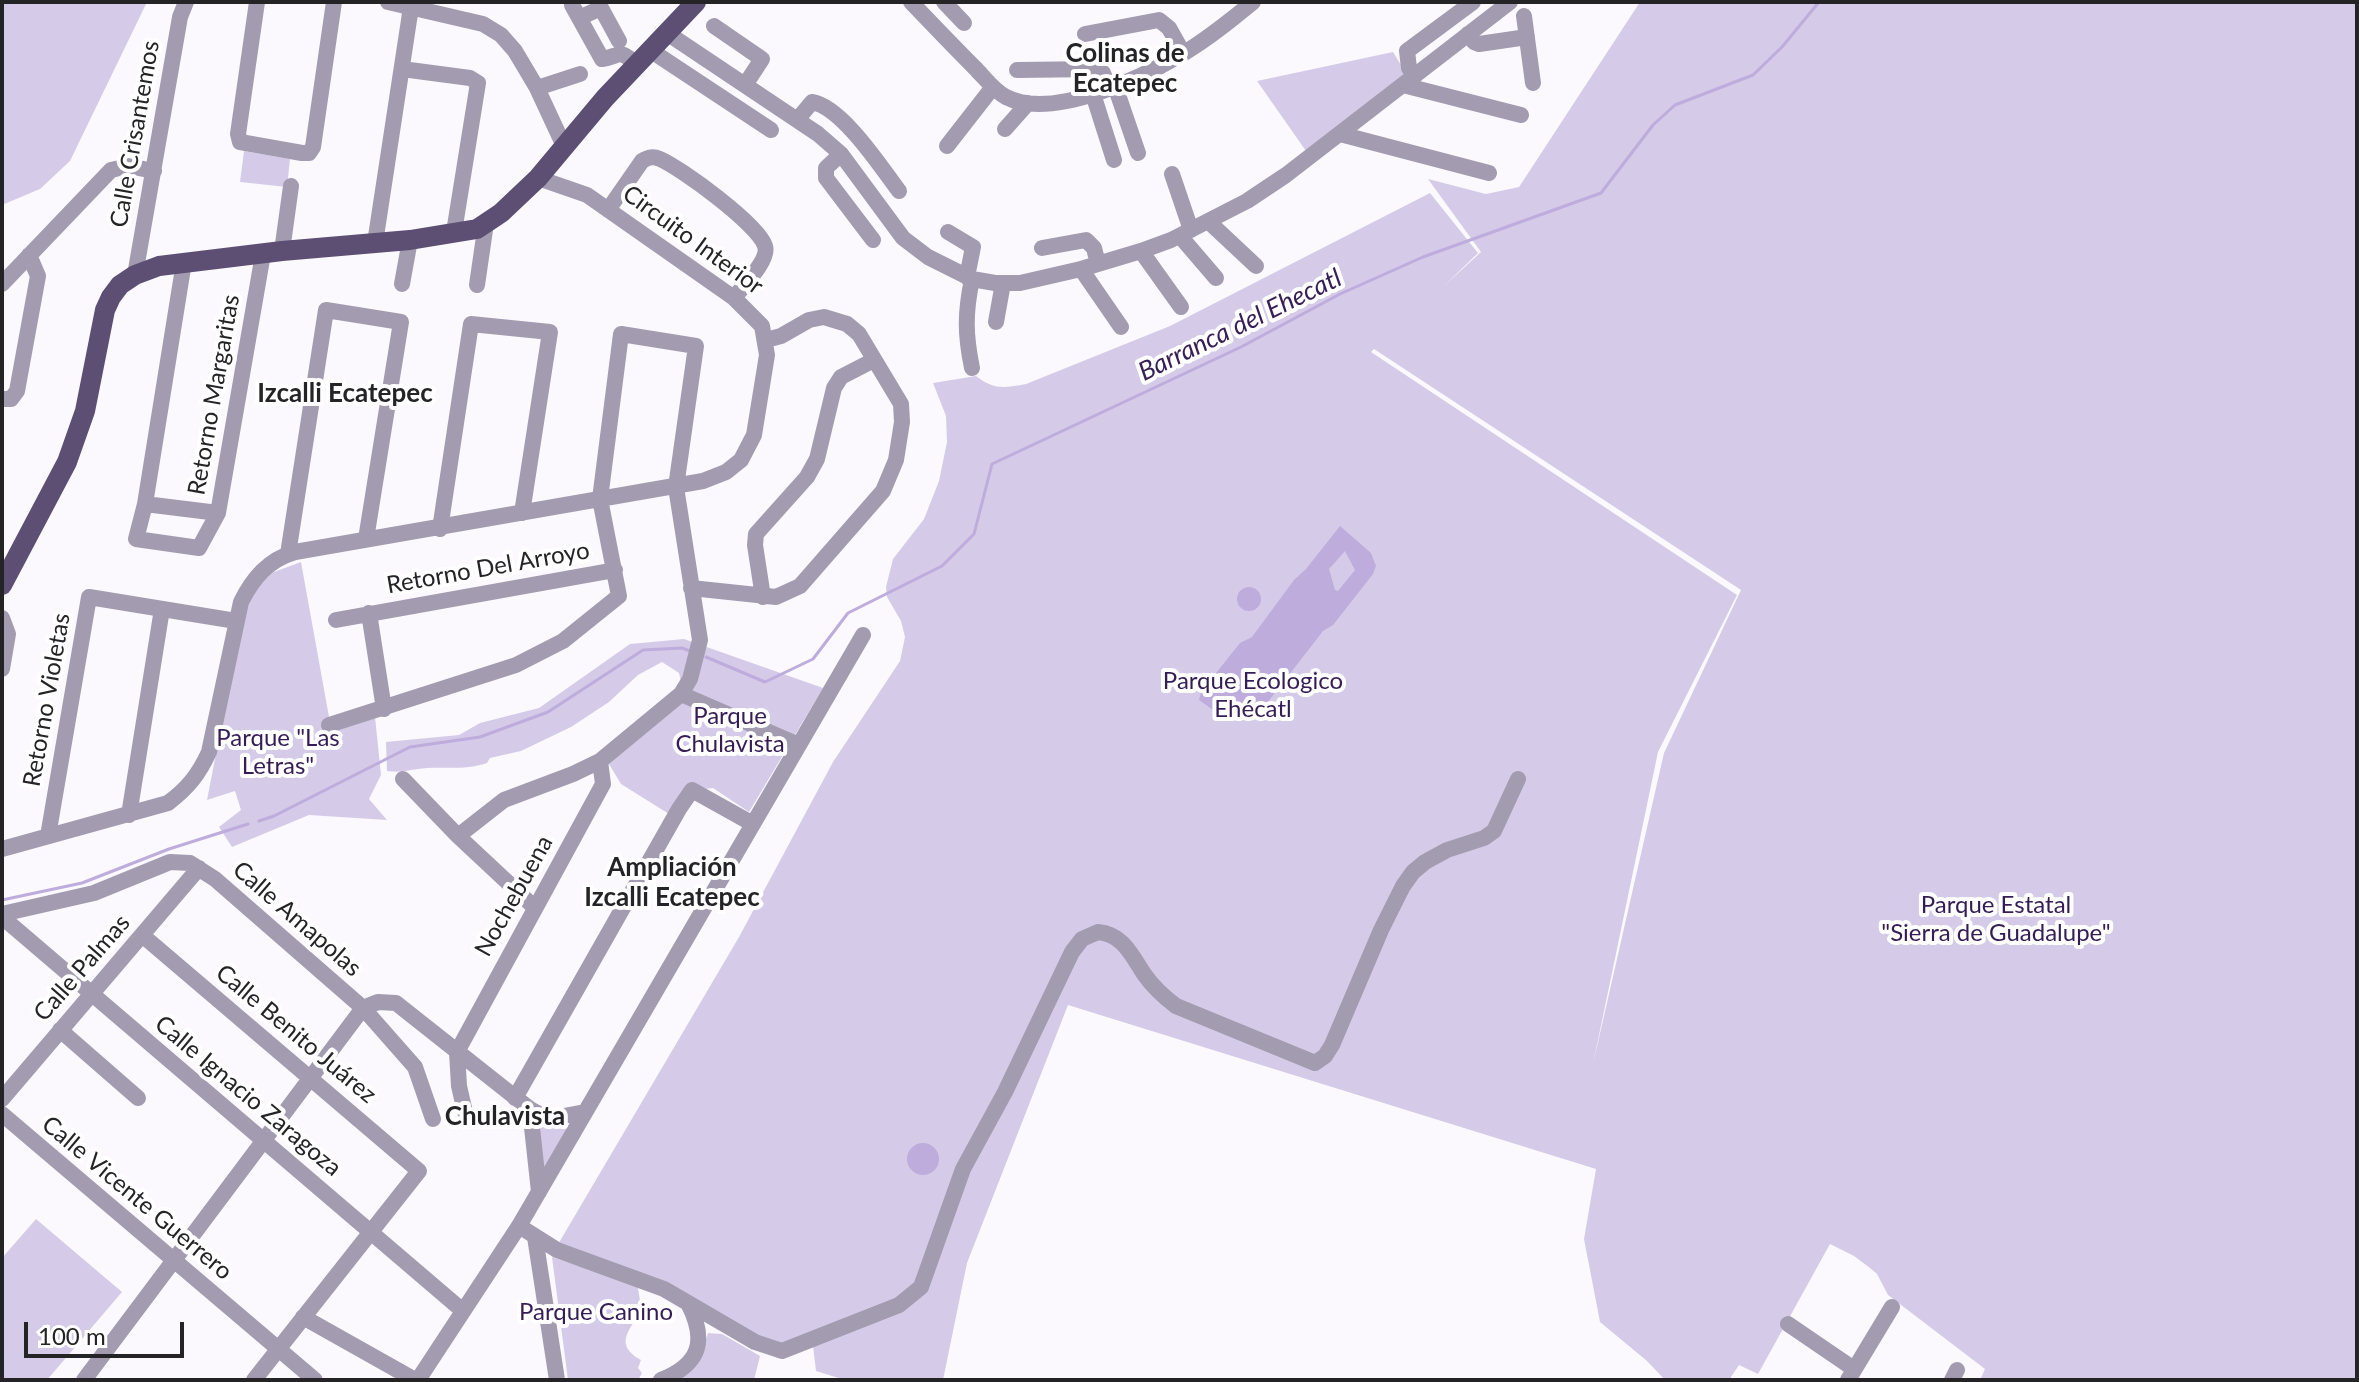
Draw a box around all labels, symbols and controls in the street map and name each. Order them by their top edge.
street label: Calle Crisantemos [104,38,166,230]
district label: Colinas de Ecatepec [1065,38,1185,100]
street label: Circuito Interior [617,179,769,301]
water label: Barranca del Ehecatl [1133,262,1347,388]
street label: Retorno Margaritas [182,293,246,497]
district label: Izcalli Ecatepec [257,378,433,410]
street label: Retorno Del Arroyo [384,536,592,600]
street label: Retorno Violetas [18,611,76,789]
park label: Parque Ecologico Ehécatl [1163,667,1343,723]
park label: Parque Chulavista [675,702,785,758]
park label: Parque "Las Letras" [216,724,340,780]
street label: Nochebuena [469,830,559,962]
district label: Ampliación Izcalli Ecatepec [584,852,760,914]
street label: Calle Amapolas [227,855,367,983]
park label: Parque Estatal "Sierra de Guadalupe" [1881,891,2111,947]
street label: Calle Palmas [28,909,136,1027]
street label: Calle Benito Juárez [210,959,382,1109]
street label: Calle Ignacio Zaragoza [149,1010,347,1182]
district label: Chulavista [445,1101,565,1133]
street label: Calle Vicente Guerrero [36,1110,238,1286]
park label: Parque Canino [519,1298,673,1326]
scale bar [28,1306,188,1356]
text: 100 m [38,1321,106,1350]

